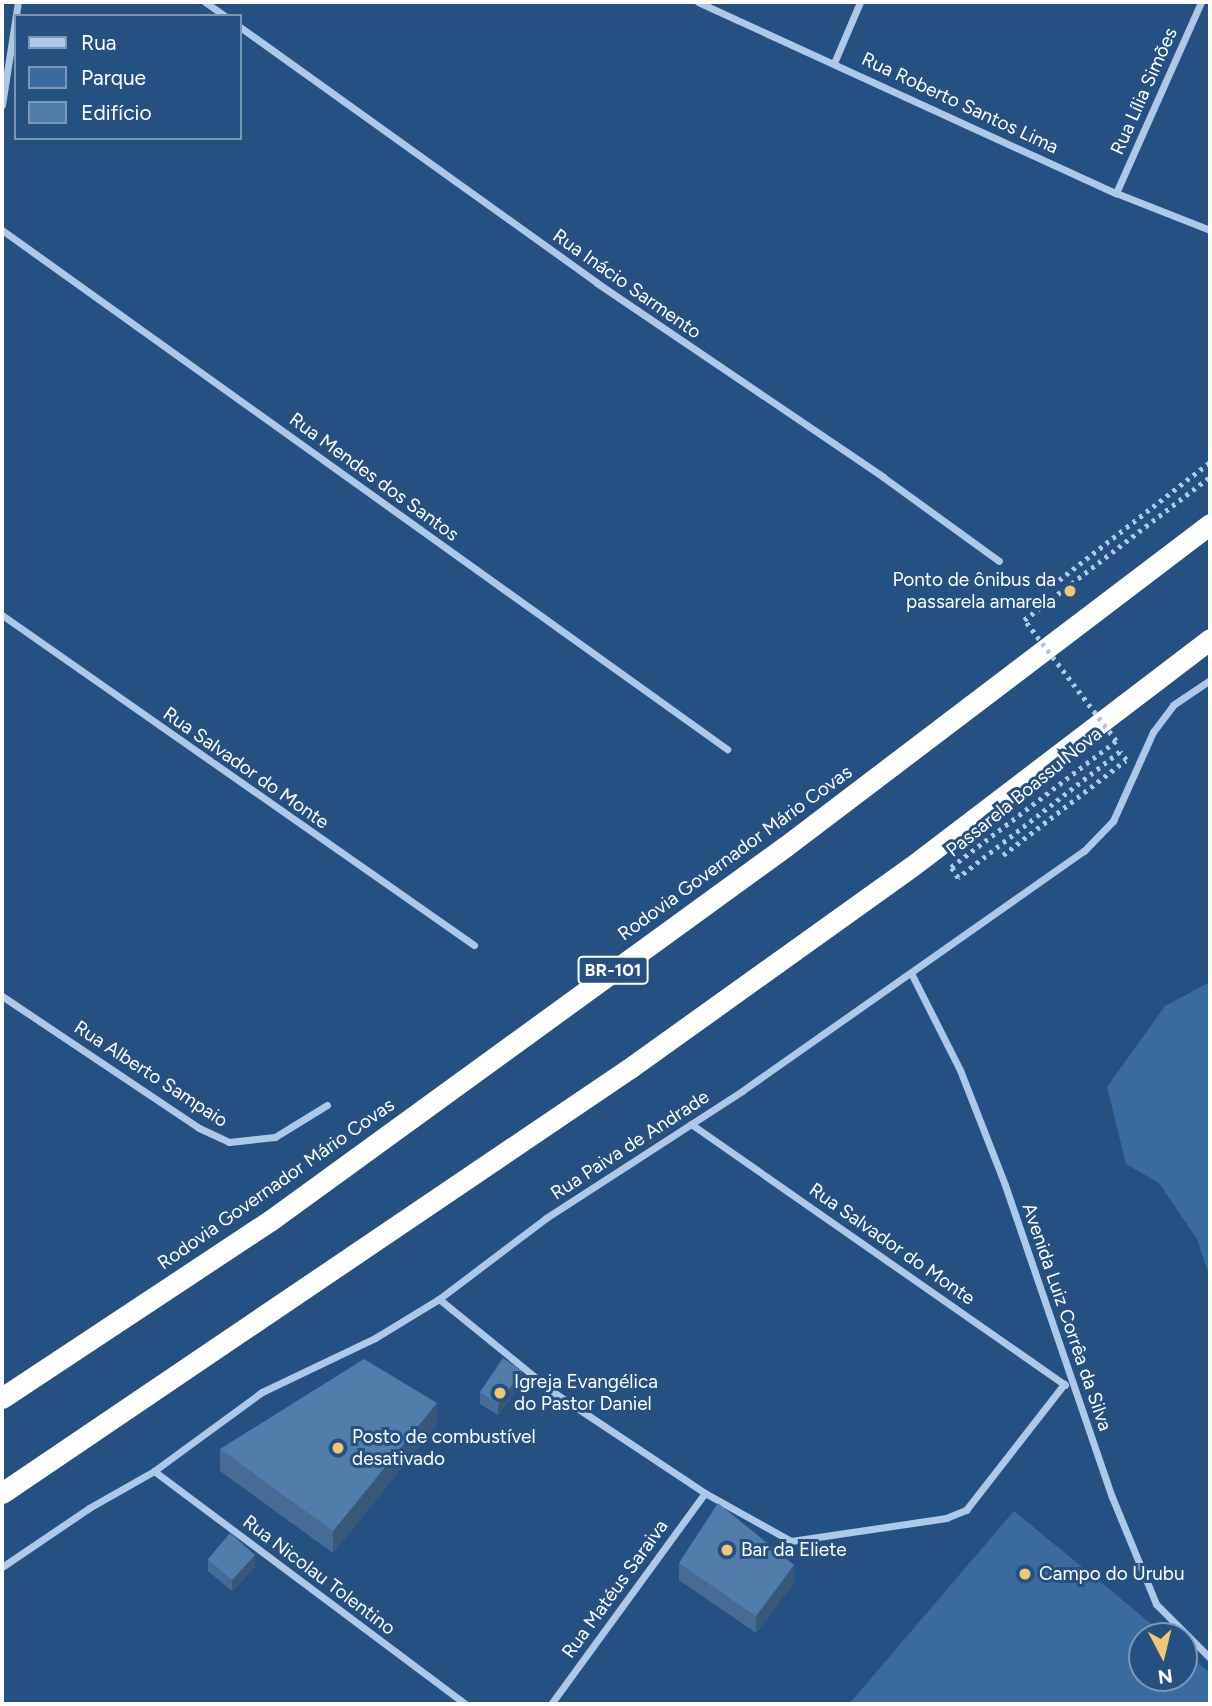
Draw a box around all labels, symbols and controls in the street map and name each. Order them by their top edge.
legend [14,14,242,140]
street label: Rua Lília Simões [1106,24,1182,158]
text: Rua [81,30,117,55]
street label: Rua Roberto Santos Lima [858,47,1062,159]
text: Parque [81,65,146,90]
text: Edifício [81,100,152,125]
street label: Rua Inácio Sarmento [548,224,706,344]
street label: Rua Mendes dos Santos [285,408,463,546]
place label: Ponto de ônibus da passarela amarela [892,569,1056,613]
marker: Ponto de ônibus da passarela amarela [1062,583,1078,599]
street label: Rua Salvador do Monte [159,702,333,834]
street label: Passarela Boassu Nova [942,722,1106,862]
street label: Rodovia Governador Mário Covas [614,760,856,946]
road number: BR-101 [576,956,650,985]
street label: Rua Alberto Sampaio [70,1016,232,1132]
street label: Rua Paiva de Andrade [547,1085,713,1205]
street label: Rodovia Governador Mário Covas [153,1093,399,1275]
street label: Rua Salvador do Monte [805,1178,979,1310]
street label: Avenida Luiz Corrêa da Silva [1017,1200,1117,1434]
place label: Igreja Evangélica do Pastor Daniel [514,1371,658,1415]
marker: Igreja Evangélica do Pastor Daniel [492,1385,508,1401]
place label: Posto de combustível desativado [352,1426,536,1470]
marker: Posto de combustível desativado [330,1440,346,1456]
street label: Rua Nicolau Tolentino [238,1510,400,1640]
street label: Rua Matéus Saraiva [557,1515,673,1663]
place label: Bar da Eliete [741,1539,847,1561]
marker: Bar da Eliete [719,1542,735,1558]
place label: Campo do Urubu [1039,1563,1185,1585]
marker: Campo do Urubu [1017,1566,1033,1582]
north arrow [1128,1622,1198,1692]
text: N [1157,1664,1174,1689]

